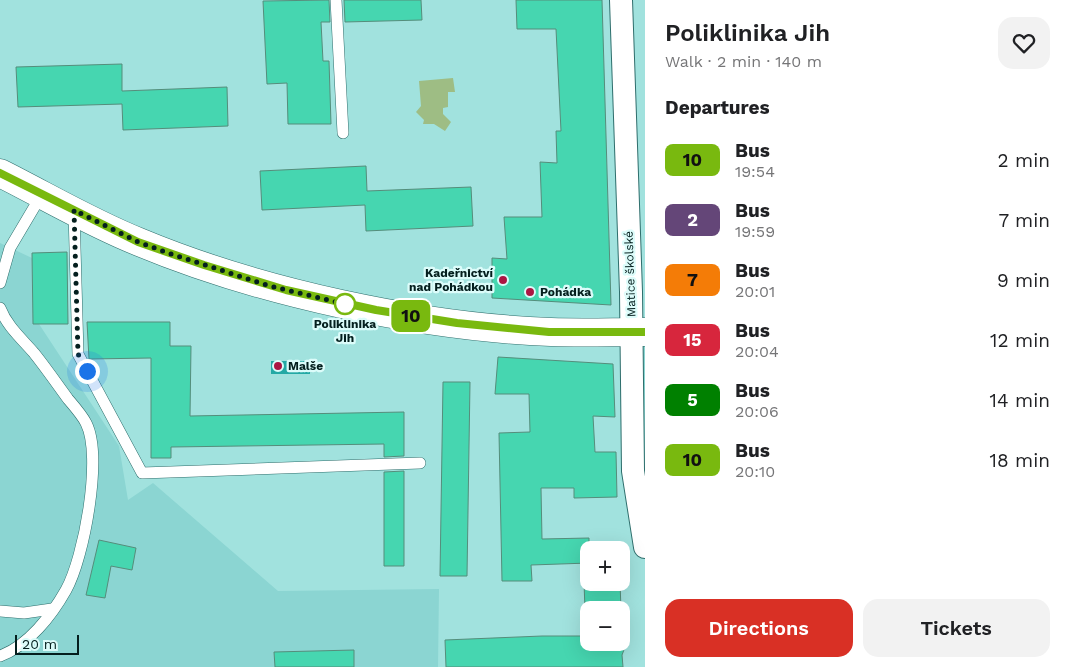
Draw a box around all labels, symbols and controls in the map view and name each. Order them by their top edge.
button: heart [998,17,1050,69]
text: Poliklinika Jih [665,19,830,47]
text: Walk · 2 min · 140 m [665,52,822,71]
text: Departures [665,96,770,119]
text: Bus [735,139,770,162]
text: 10 [683,149,702,170]
text: 2 min [998,149,1050,172]
text: 19:54 [735,162,775,181]
text: Bus [735,199,770,222]
text: 2 [687,209,698,230]
text: 7 min [999,209,1050,232]
text: 19:59 [735,222,775,241]
street label: Matice školské [621,231,639,317]
text: Bus [735,259,770,282]
place label: Kadeřnictví nad Pohádkou [409,266,493,294]
text: 7 [687,269,698,290]
text: 9 min [997,269,1050,292]
marker: Kadeřnictví nad Pohádkou [497,274,509,286]
text: 20:01 [735,282,775,301]
place label: Pohádka [540,285,591,299]
marker: Pohádka [524,286,536,298]
marker: Poliklinika Jih [334,293,356,315]
line badge: 10 [388,300,434,332]
text: 10 [401,305,421,326]
place label: Poliklinika Jih [314,317,376,345]
text: Bus [735,319,770,342]
text: 15 [683,329,702,350]
text: 12 min [990,329,1050,352]
text: 20:04 [735,342,779,361]
your location [75,359,100,384]
place label: Malše [288,359,323,373]
marker: Malše [272,360,284,372]
text: Bus [735,379,770,402]
text: 5 [687,389,698,410]
text: 14 min [990,389,1050,412]
text: 20:06 [735,402,779,421]
text: Bus [735,439,770,462]
text: 10 [683,449,702,470]
text: 18 min [989,449,1050,472]
text: 20:10 [735,462,775,481]
map controls [580,541,630,651]
button: + [580,541,630,591]
button: Directions [665,599,853,657]
button: Tickets [863,599,1050,657]
button: − [580,601,630,651]
scale bar [15,632,79,655]
text: 20 m [22,636,57,652]

